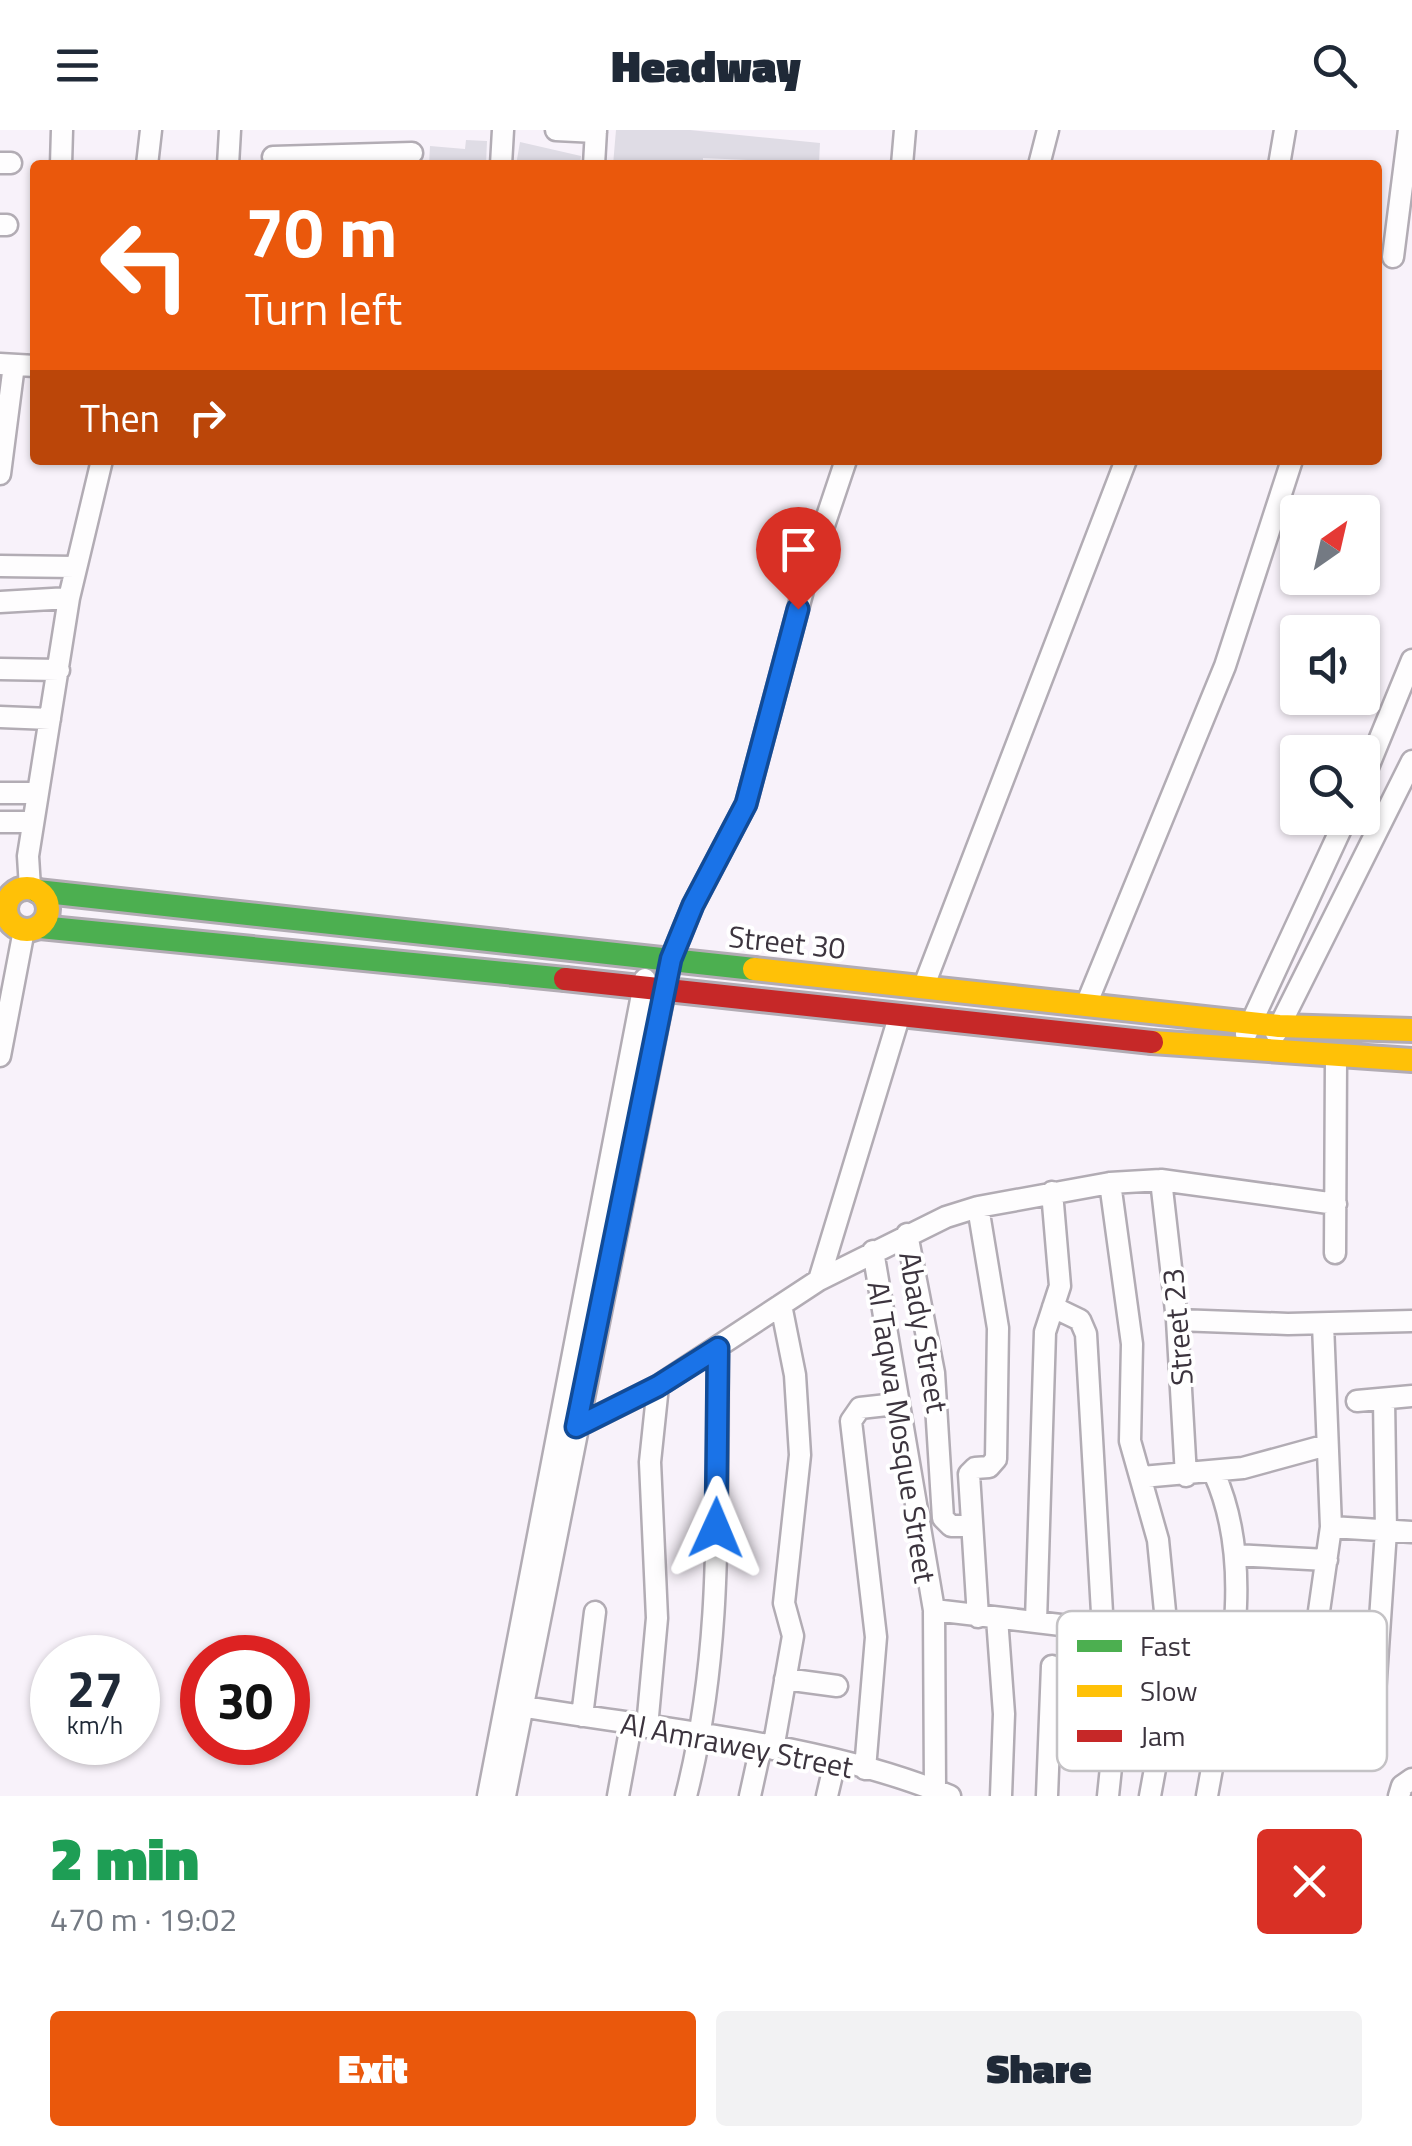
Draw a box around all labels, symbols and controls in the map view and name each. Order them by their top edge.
text: Headway [611,31,801,99]
icon: menu [50,38,105,93]
icon: search [1307,38,1362,93]
text: 70 m [245,178,398,284]
icon: left [80,200,210,330]
text: Turn left [245,274,402,342]
text: Then [80,389,160,447]
icon: right [180,390,235,445]
north arrow [1280,495,1380,595]
map controls [1280,495,1380,835]
pin [756,507,841,610]
icon: arrive [771,522,826,577]
button: sound [1280,615,1380,715]
button: search [1280,735,1380,835]
street label: Street 30 [726,913,848,971]
street label: Abady Street [887,1248,961,1417]
street label: Street 23 [1149,1266,1205,1388]
street label: Al Taqwa Mosque Street [855,1278,949,1587]
position arrow [664,1476,768,1580]
legend [1057,1611,1387,1771]
text: Fast [1140,1624,1191,1667]
speed limit sign: 30 [180,1635,310,1765]
text: 27 [67,1650,123,1726]
text: Slow [1140,1669,1198,1712]
street label: Al Amrawey Street [617,1700,858,1790]
text: km/h [67,1706,123,1744]
text: Jam [1140,1714,1186,1757]
text: 2 min [50,1812,199,1903]
button: close [1257,1829,1362,1934]
text: 470 m · 19:02 [50,1895,237,1943]
button: Exit [50,2011,696,2126]
button: Share [716,2011,1362,2126]

